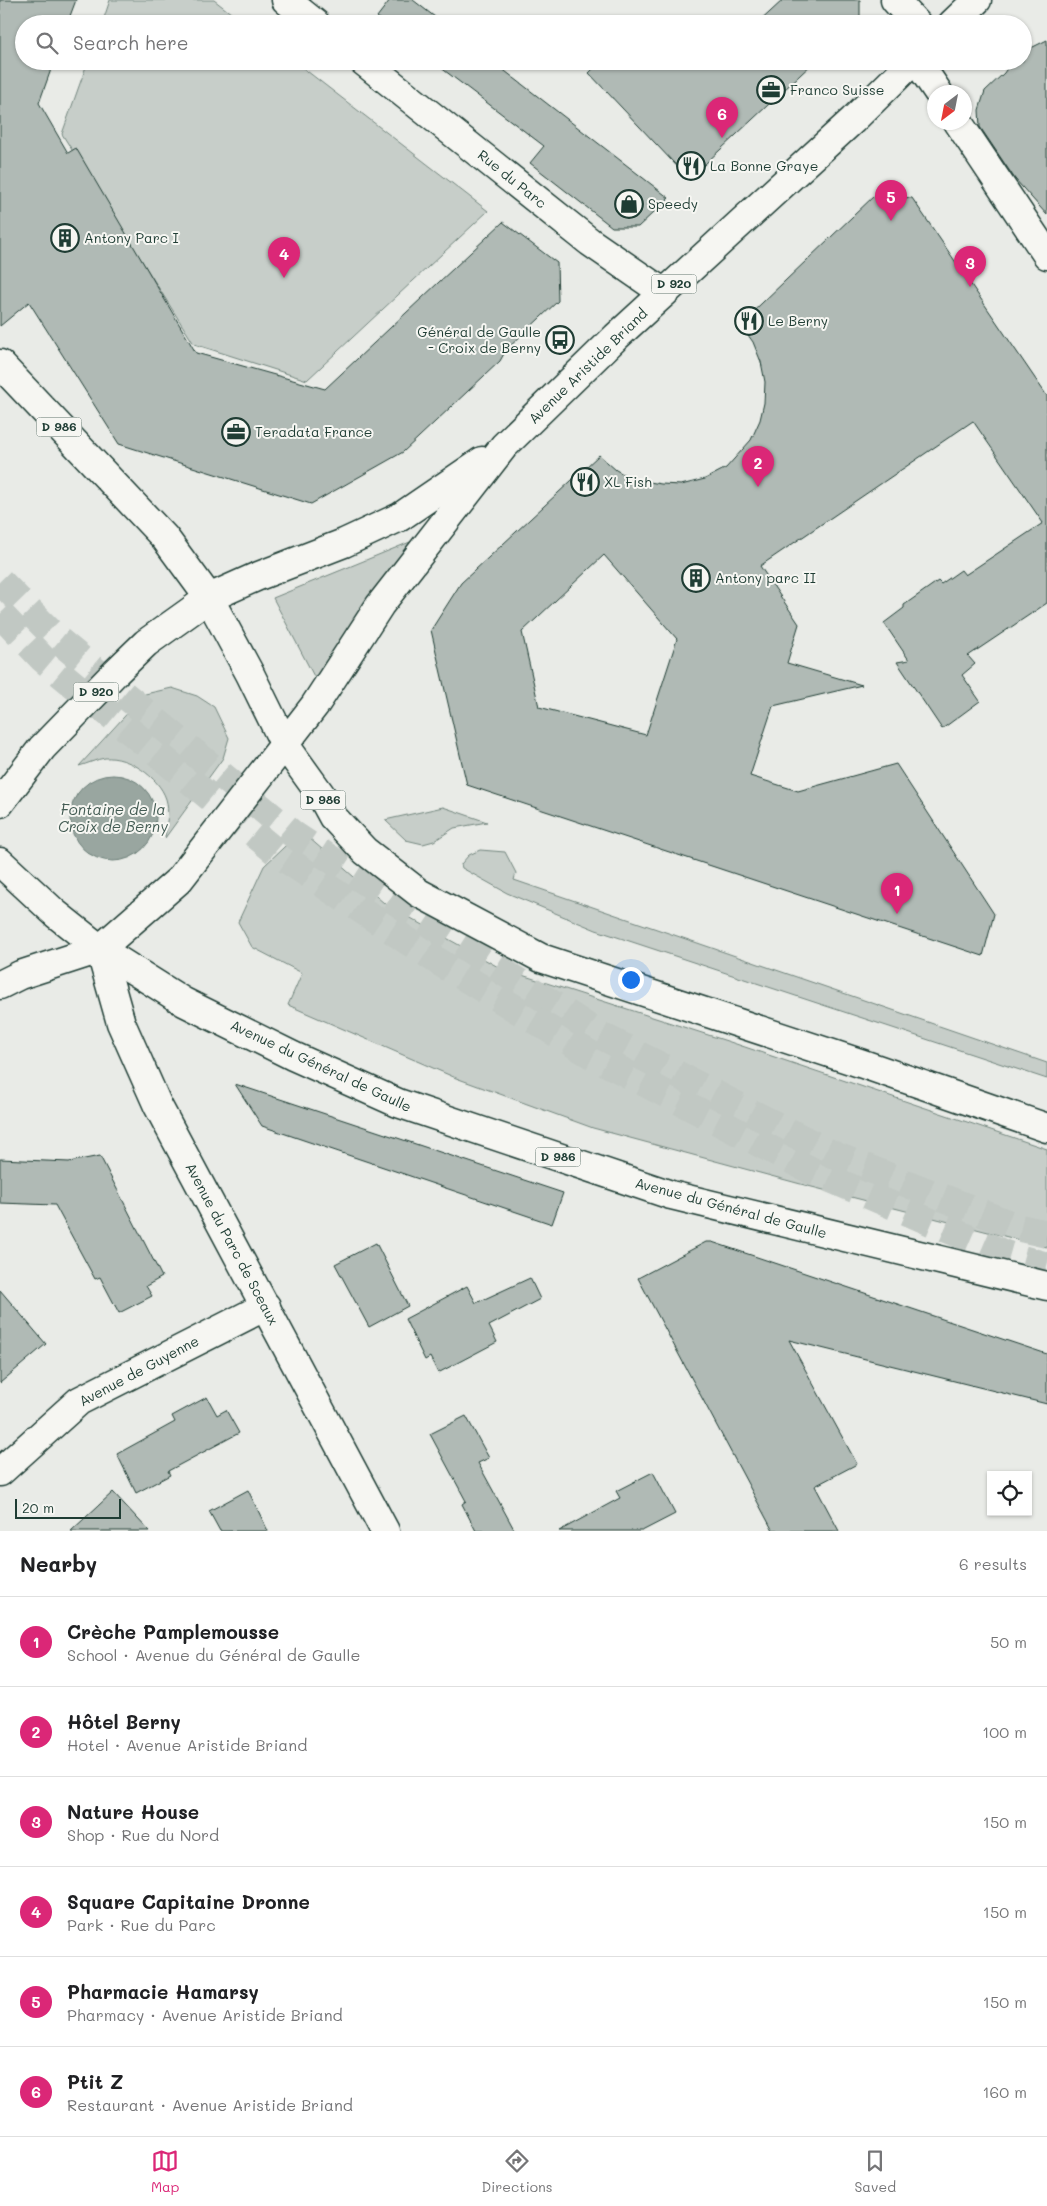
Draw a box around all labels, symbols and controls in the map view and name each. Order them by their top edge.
search box [15,15,1032,70]
icon: search [33,29,61,57]
text: Search here [73,30,189,55]
office icon: Franco Suisse [756,75,786,105]
place label: Franco Suisse [790,80,884,99]
north arrow [927,85,972,130]
pin: 6 [706,97,738,138]
street label: Rue du Parc [474,145,551,212]
restaurant icon: La Bonne Graye [676,151,706,181]
place label: La Bonne Graye [710,156,818,175]
pin: 5 [875,180,907,221]
shop icon: Speedy [614,189,644,219]
place label: Speedy [648,194,698,213]
building icon: Antony Parc I [50,223,80,253]
place label: Antony Parc I [84,228,179,247]
pin: 4 [268,237,300,278]
pin: 3 [954,246,986,287]
road number: D 920 [652,274,696,294]
street label: Avenue Aristide Briand [524,304,651,428]
restaurant icon: Le Berny [734,306,764,336]
place label: Le Berny [768,311,828,330]
place label: Général de Gaulle - Croix de Berny [417,322,541,357]
bus stop icon: Général de Gaulle - Croix de Berny [545,325,575,355]
office icon: Teradata France [221,417,251,447]
road number: D 986 [36,418,82,437]
place label: Teradata France [255,422,372,441]
pin: 2 [742,446,774,487]
restaurant icon: XL Fish [570,467,600,497]
place label: XL Fish [604,472,652,491]
building icon: Antony parc II [681,563,711,593]
place label: Antony parc II [715,568,816,587]
road number: D 920 [74,682,118,702]
road number: D 986 [300,790,346,810]
water label: Fontaine de la Croix de Berny [58,799,168,836]
pin: 1 [881,873,913,914]
your location [618,967,644,993]
street label: Avenue du Général de Gaulle [228,1015,415,1116]
road number: D 986 [536,1148,580,1166]
street label: Avenue du Parc de Sceaux [182,1159,283,1328]
street label: Avenue du Général de Gaulle [633,1173,829,1242]
street label: Avenue de Guyenne [76,1331,202,1410]
map controls [987,1471,1032,1516]
button: locate [987,1471,1032,1516]
scale bar [15,1496,121,1519]
text: 20 m [22,1498,54,1517]
text: Nearby [20,1550,97,1577]
text: 6 results [959,1553,1027,1574]
text: Crèche Pamplemousse [67,1619,279,1644]
text: 1 [32,1631,40,1652]
text: 50 m [990,1631,1027,1652]
text: School · Avenue du Général de Gaulle [67,1644,361,1665]
text: Hôtel Berny [67,1709,181,1734]
text: 2 [32,1721,40,1742]
text: 100 m [982,1721,1027,1742]
text: Hotel · Avenue Aristide Briand [67,1734,307,1755]
text: Nature House [67,1799,199,1824]
text: 3 [31,1811,41,1832]
text: 150 m [983,1811,1027,1832]
text: Shop · Rue du Nord [67,1824,219,1845]
text: Square Capitaine Dronne [67,1889,310,1914]
text: 4 [31,1901,41,1922]
text: 150 m [983,1901,1027,1922]
text: Park · Rue du Parc [67,1914,216,1935]
text: Pharmacie Hamarsy [67,1979,259,2004]
text: 5 [31,1991,41,2012]
text: 150 m [983,1991,1027,2012]
text: Pharmacy · Avenue Aristide Briand [67,2004,343,2025]
text: Ptit Z [67,2069,124,2094]
text: 6 [31,2081,41,2102]
text: 160 m [982,2081,1027,2102]
text: Restaurant · Avenue Aristide Briand [67,2094,353,2115]
tab: Map [151,2147,179,2196]
tab: Directions [481,2147,553,2196]
tab: Saved [854,2147,896,2196]

